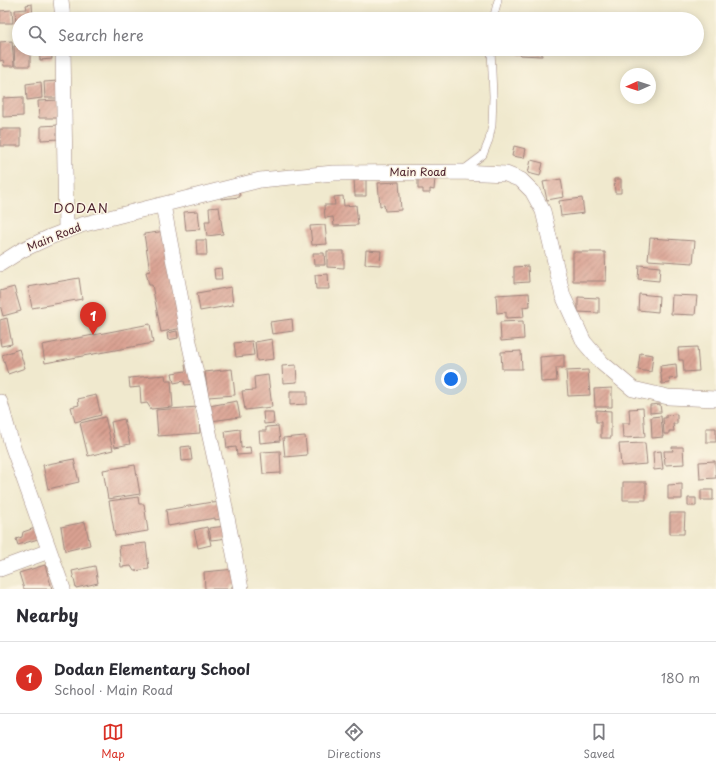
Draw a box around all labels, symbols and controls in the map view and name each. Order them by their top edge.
search box [12,12,704,56]
icon: search [26,23,48,45]
text: Search here [58,23,144,46]
north arrow [620,68,656,104]
street label: Main Road [389,163,447,180]
district label: DODAN [53,198,109,217]
street label: Main Road [24,218,83,255]
pin: 1 [80,302,106,335]
your location [441,369,461,389]
text: Nearby [16,602,78,628]
text: Dodan Elementary School [54,657,250,680]
text: 1 [26,668,32,687]
text: 180 m [661,668,700,687]
text: School · Main Road [54,680,173,699]
tab: Map [101,721,125,762]
tab: Directions [327,721,381,762]
tab: Saved [583,721,615,762]

